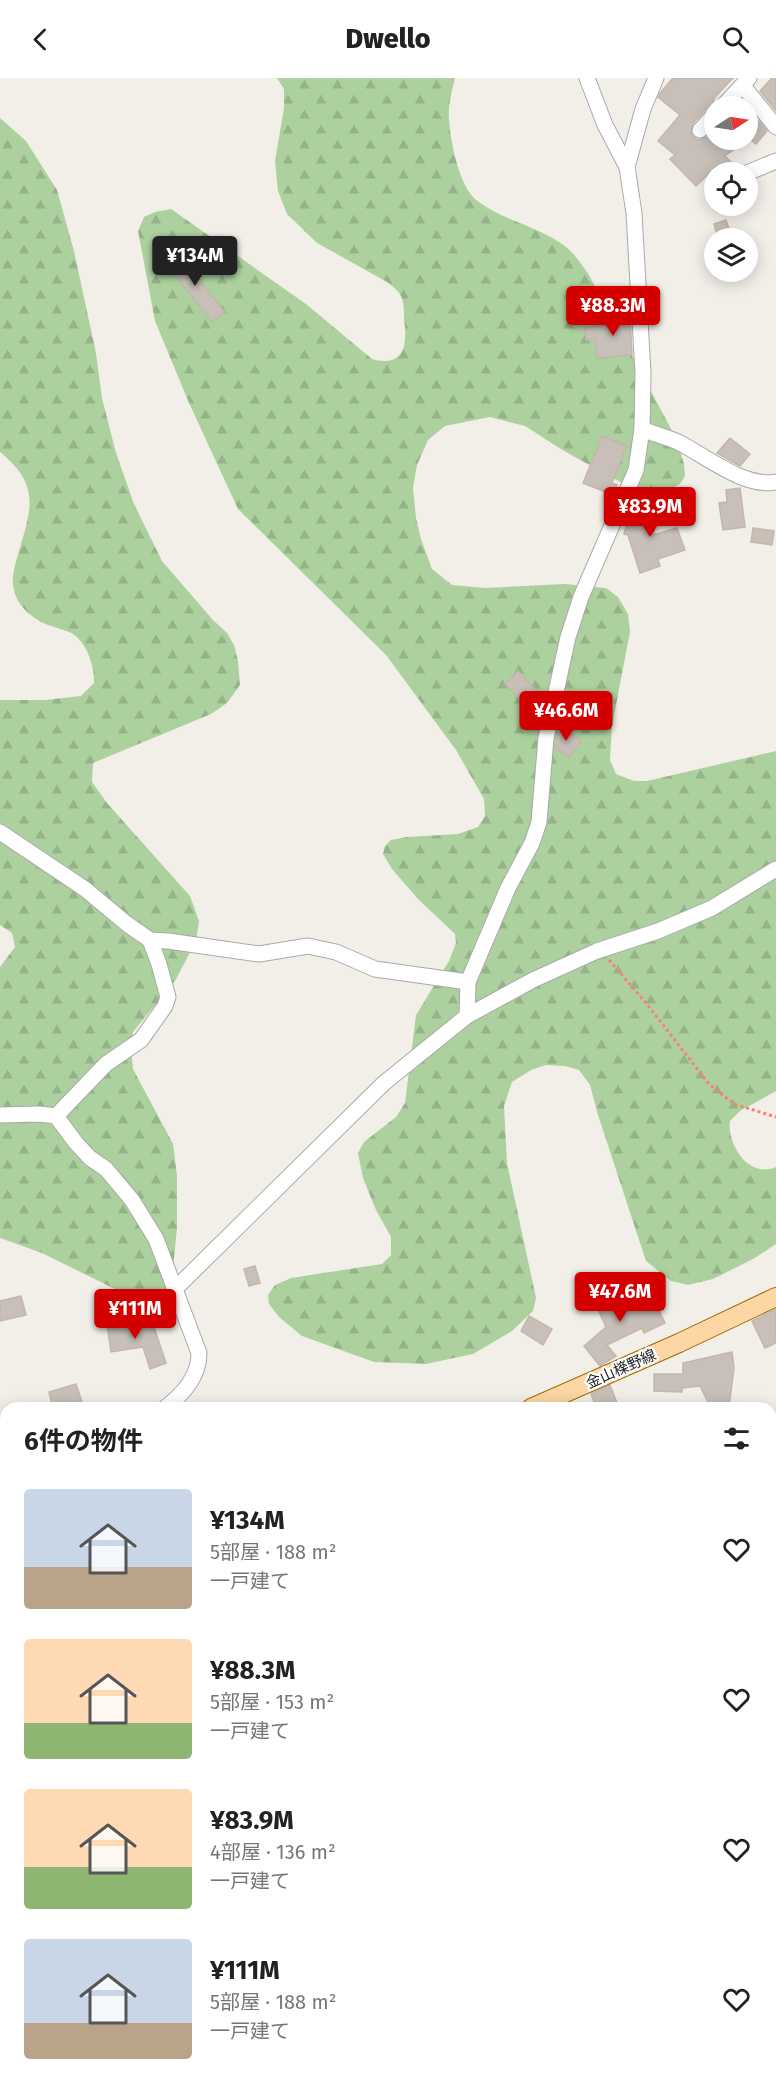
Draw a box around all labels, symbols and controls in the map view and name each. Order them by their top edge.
icon: back [24,23,57,56]
text: Dwello [346,23,430,55]
icon: search [719,23,752,56]
north arrow [704,96,758,150]
map controls [704,96,758,282]
button: locate [704,162,758,216]
button: layers [704,228,758,282]
pin: ¥134M [153,236,237,287]
text: ¥134M [166,243,224,267]
pin: ¥88.3M [564,286,662,337]
text: ¥88.3M [580,293,646,317]
pin: ¥83.9M [601,487,699,538]
text: ¥83.9M [618,494,682,518]
pin: ¥46.6M [517,691,615,742]
text: ¥46.6M [533,698,599,722]
pin: ¥47.6M [571,1272,669,1323]
text: ¥47.6M [589,1279,651,1303]
pin: ¥111M [93,1289,177,1340]
text: ¥111M [108,1296,162,1320]
street label: 金山檪野線 [583,1346,659,1392]
icon: filters [720,1422,753,1455]
text: 6件の物件 [24,1426,143,1457]
text: ¥134M [210,1505,285,1536]
icon: home [72,1513,144,1585]
icon: heart [720,1533,753,1566]
text: 5部屋 · 188 m² [210,1540,336,1564]
text: 一戸建て [210,1569,290,1593]
text: ¥88.3M [210,1655,295,1686]
icon: home [72,1663,144,1735]
icon: heart [720,1683,753,1716]
text: 5部屋 · 153 m² [210,1690,334,1714]
text: 一戸建て [210,1719,290,1743]
text: ¥83.9M [210,1805,294,1836]
icon: home [72,1813,144,1885]
icon: heart [720,1833,753,1866]
text: 4部屋 · 136 m² [210,1840,336,1864]
text: 一戸建て [210,1869,290,1893]
text: ¥111M [210,1955,280,1986]
icon: home [72,1963,144,2035]
icon: heart [720,1983,753,2016]
text: 5部屋 · 188 m² [210,1990,336,2014]
text: 一戸建て [210,2019,290,2043]

